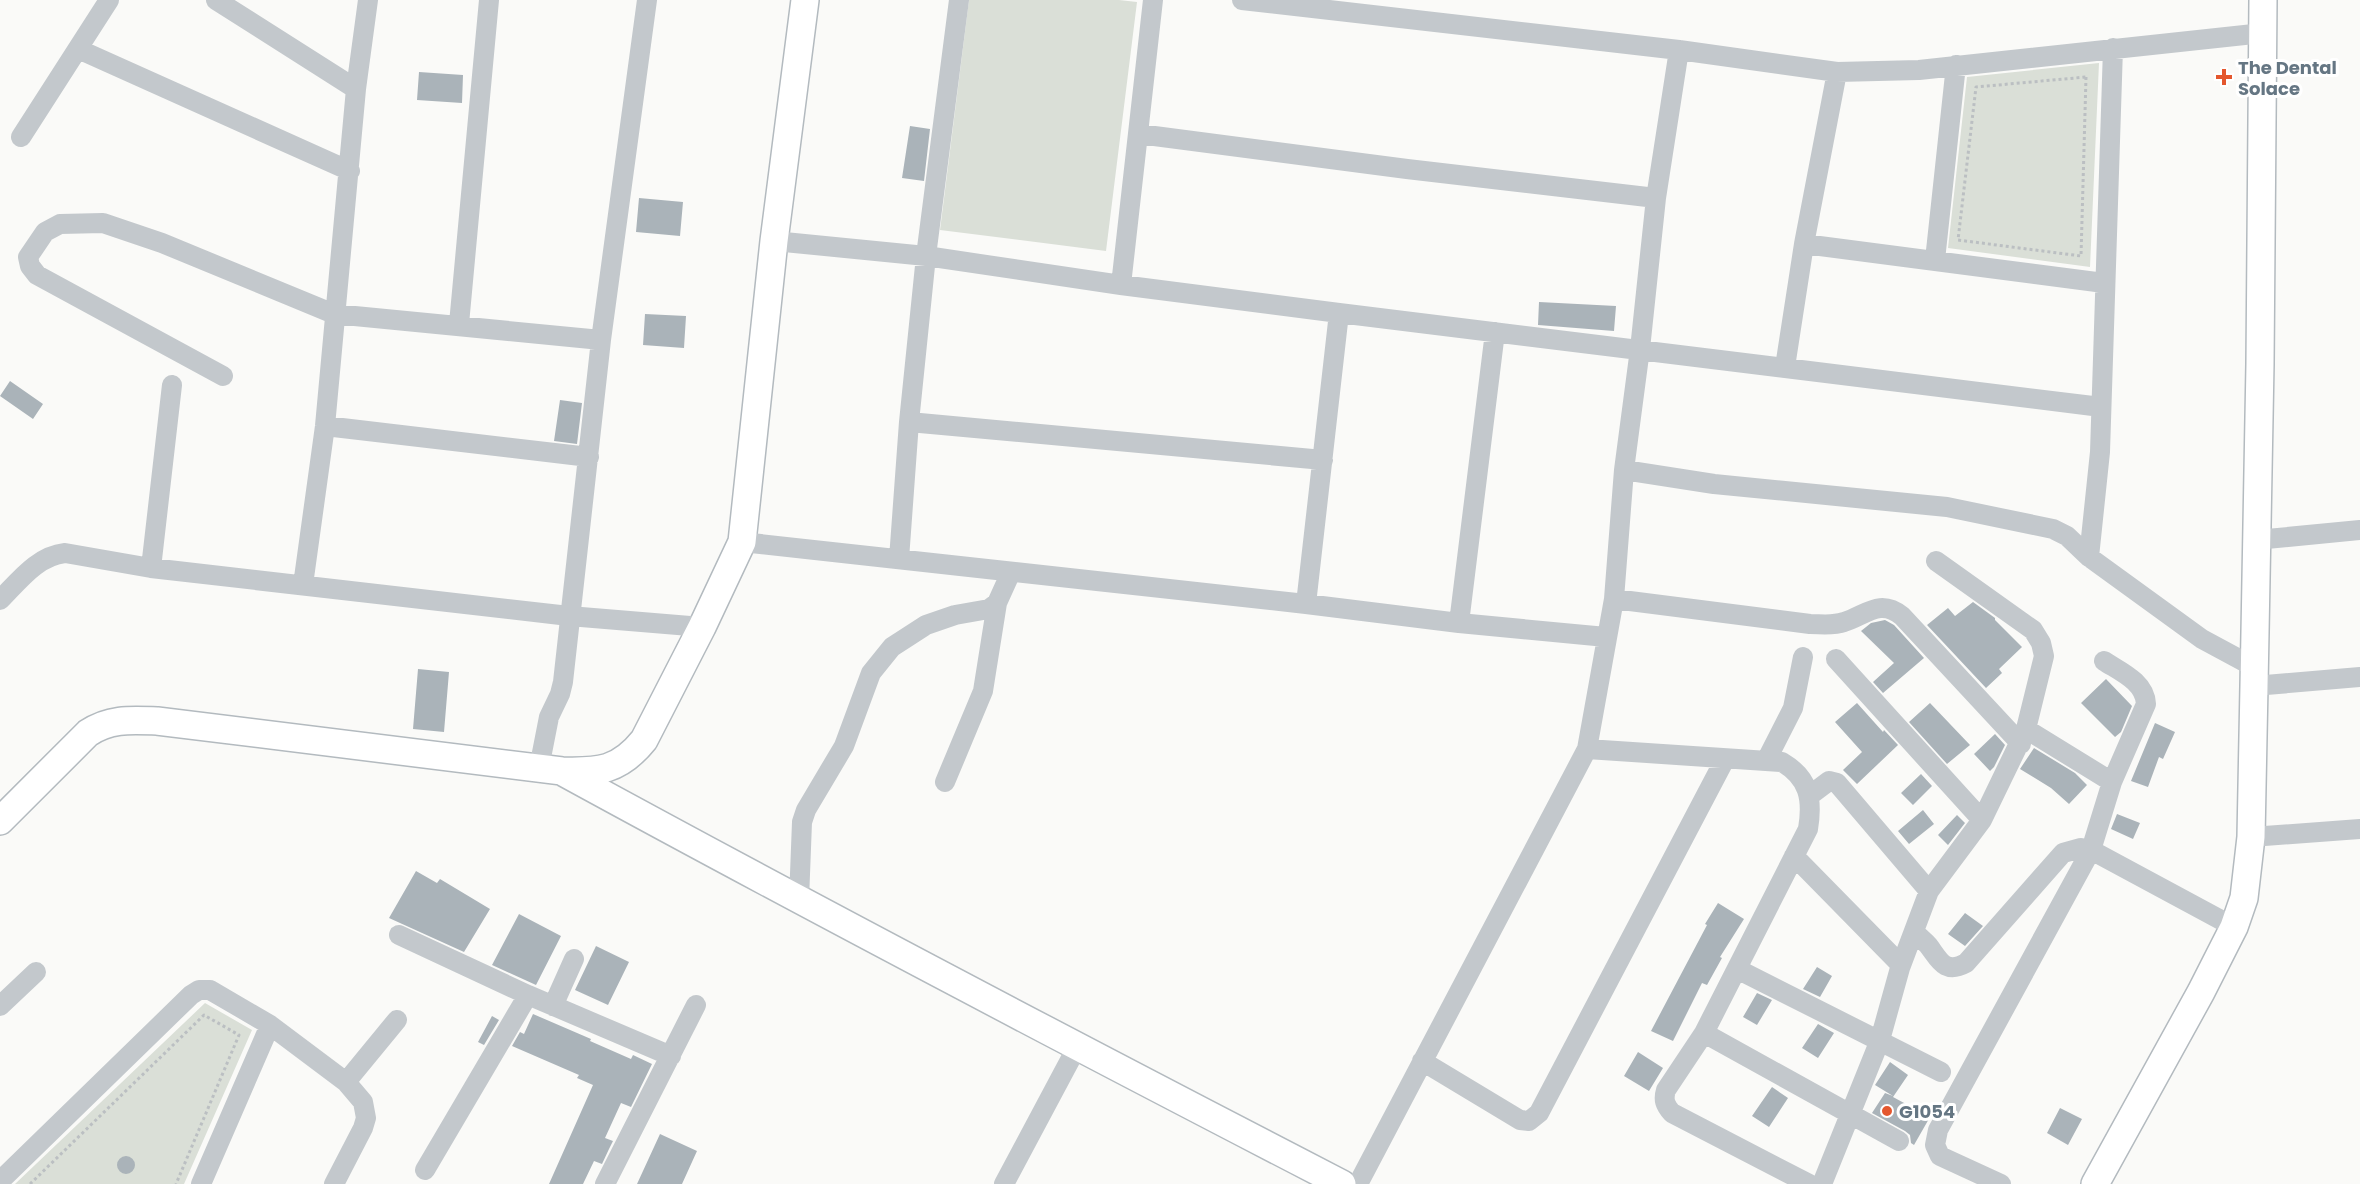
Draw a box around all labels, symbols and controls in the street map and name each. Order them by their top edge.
place label: The Dental Solace [2238,55,2337,101]
marker: The Dental Solace [2215,68,2233,86]
place label: G1054 [1899,1099,1955,1124]
marker: G1054 [1880,1104,1894,1118]

